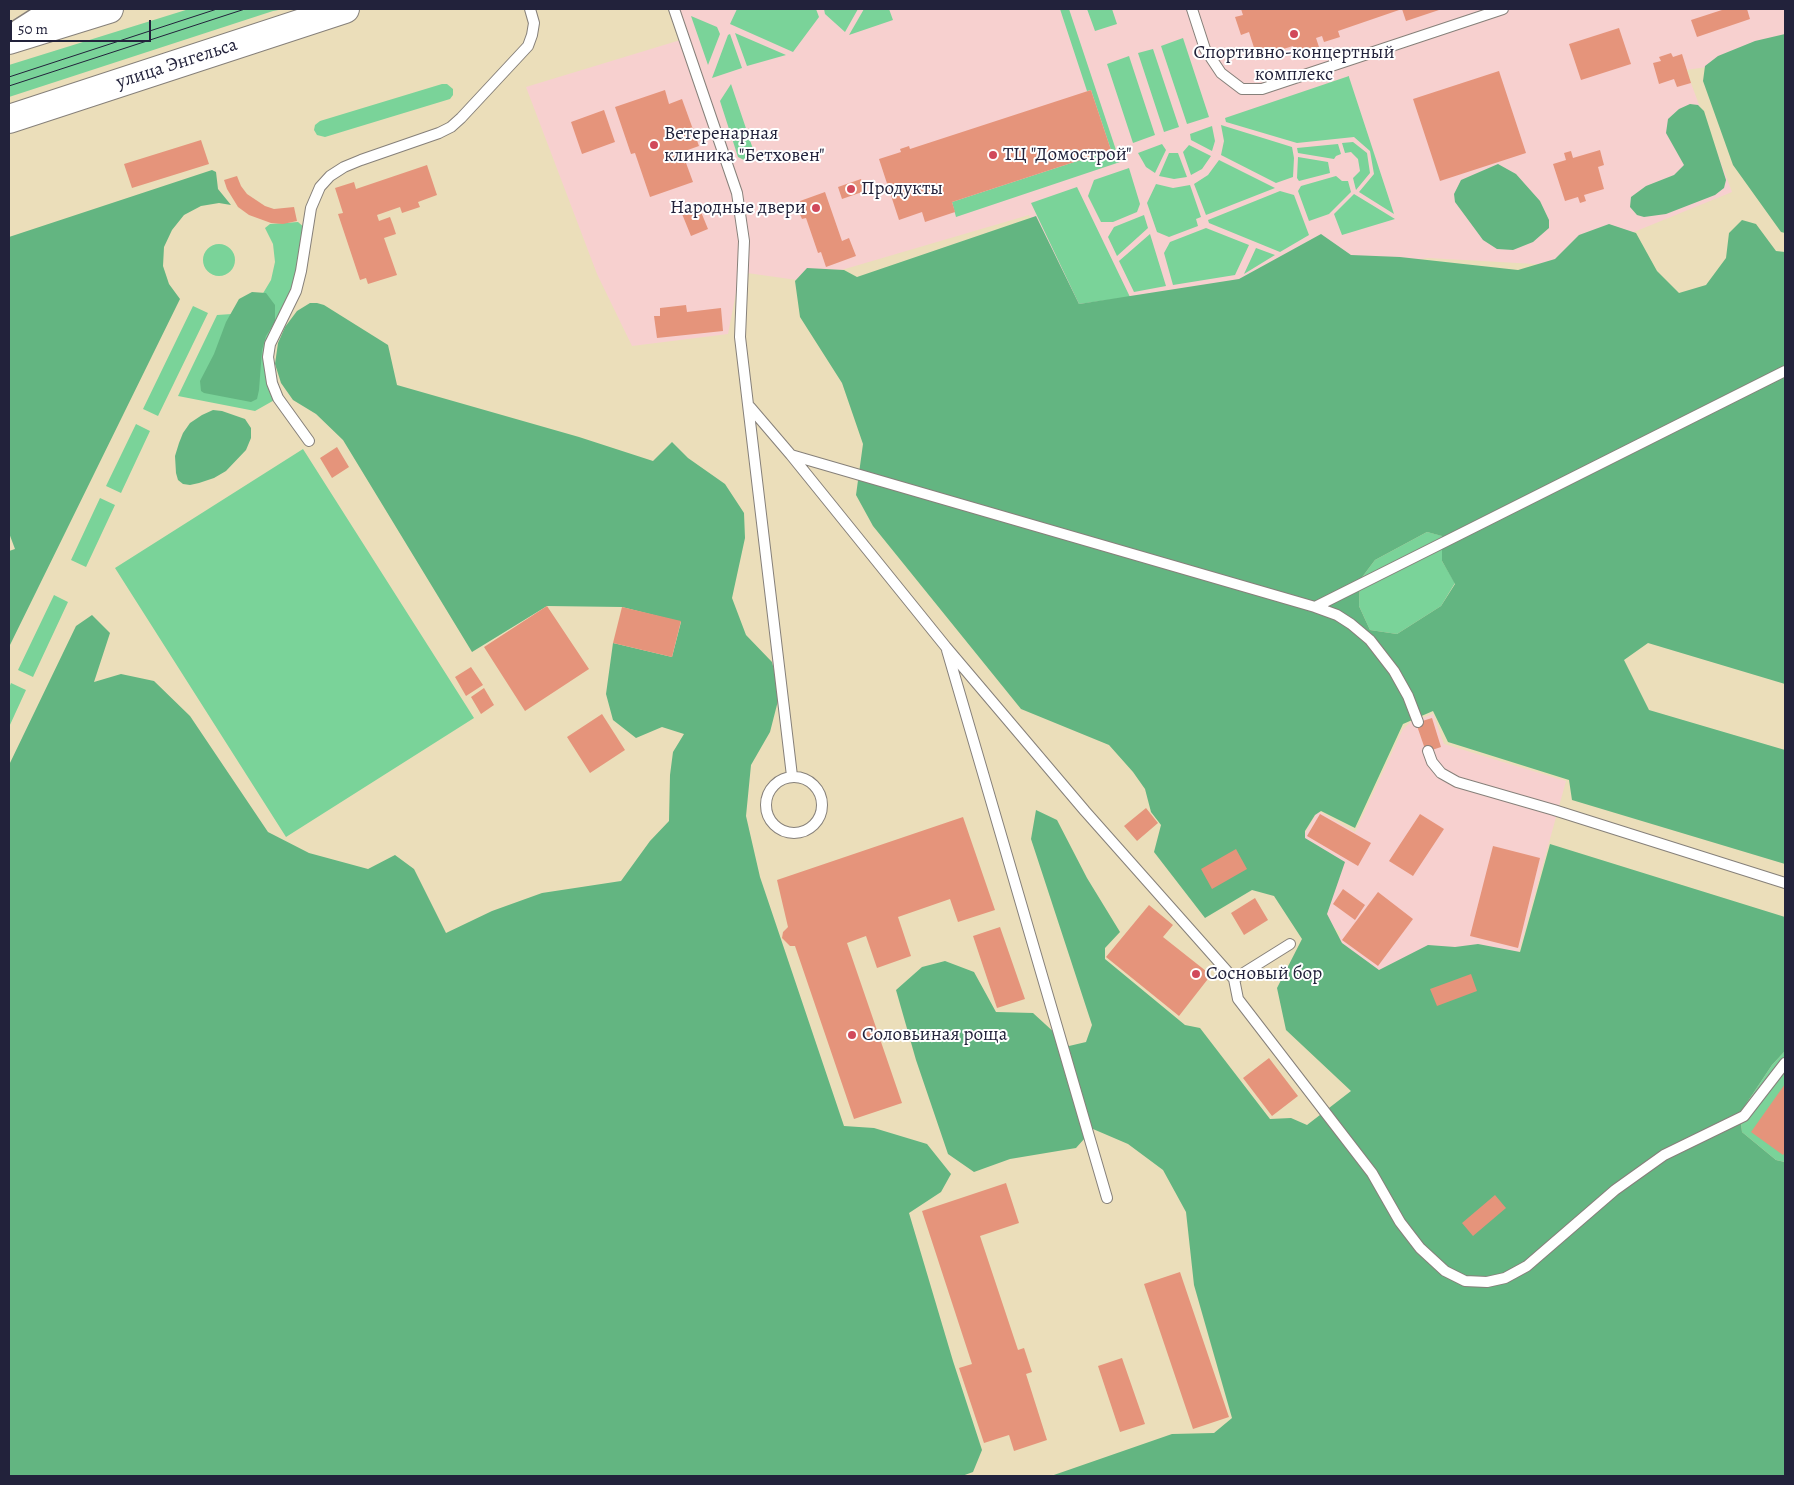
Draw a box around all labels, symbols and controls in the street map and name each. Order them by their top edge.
scale bar [12,10,154,42]
text: 50 m [18,19,48,39]
marker: Спортивно-концертный комплекс [1288,28,1300,40]
street label: улица Энгельса [113,34,241,94]
place label: Спортивно-концертный комплекс [1193,42,1395,86]
place label: Ветеренарная клиника "Бетховен" [664,123,825,167]
marker: Ветеренарная клиника "Бетховен" [648,139,660,151]
place label: ТЦ "Домострой" [1003,144,1132,166]
marker: ТЦ "Домострой" [987,149,999,161]
place label: Продукты [861,178,943,200]
marker: Продукты [845,183,857,195]
place label: Народные двери [670,197,806,219]
marker: Народные двери [810,202,822,214]
place label: Сосновый бор [1206,963,1322,985]
marker: Сосновый бор [1190,968,1202,980]
place label: Соловьиная роща [862,1024,1007,1046]
marker: Соловьиная роща [846,1029,858,1041]

